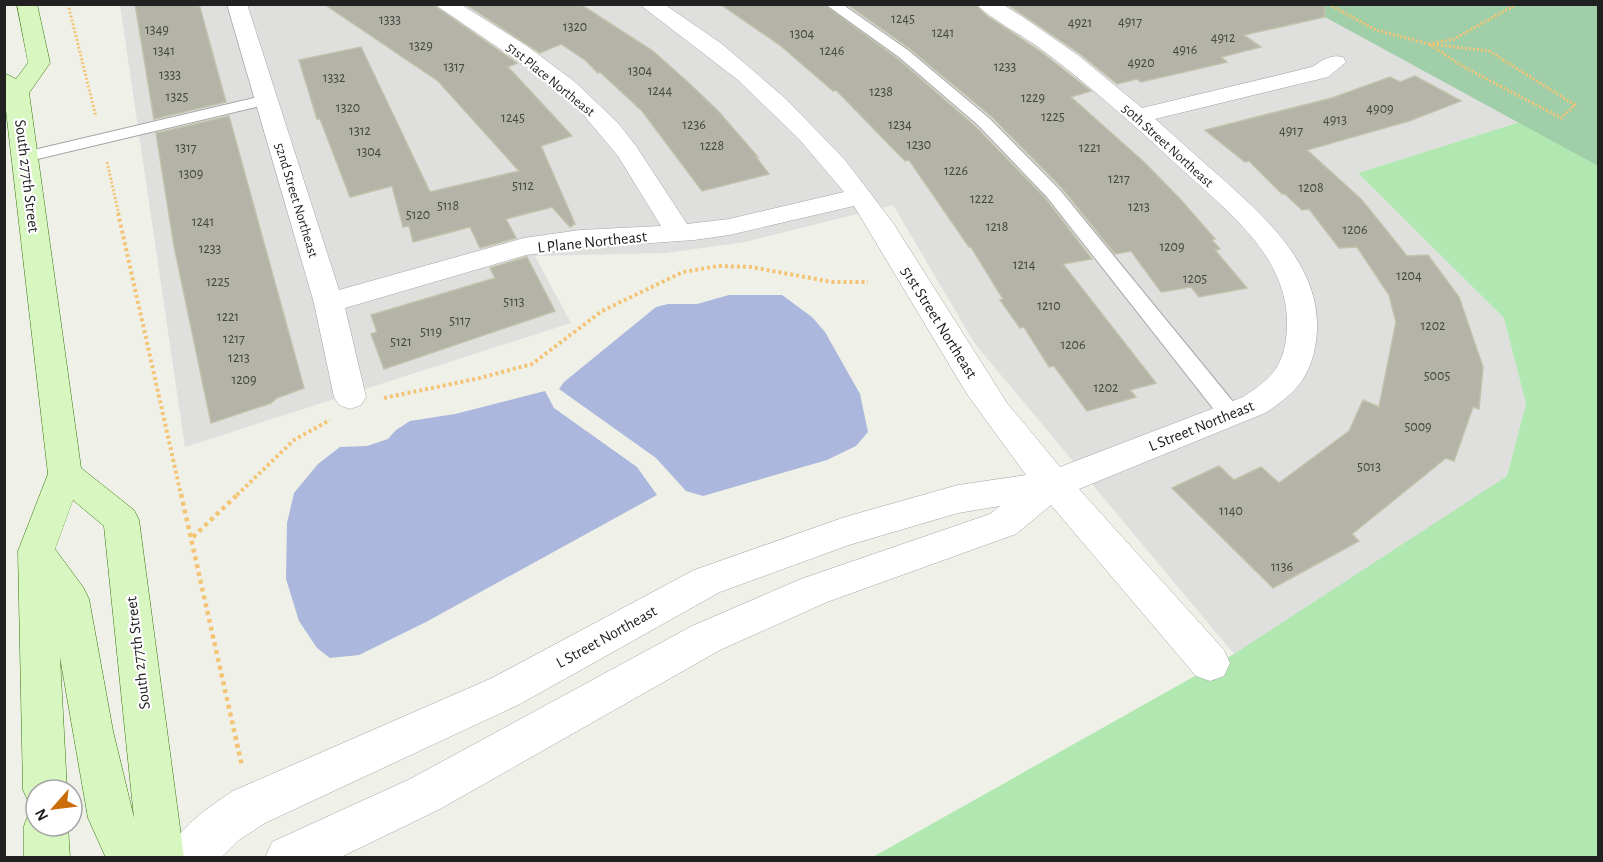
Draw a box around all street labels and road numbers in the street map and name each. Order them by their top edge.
street label: 51st Place Northeast [504,40,597,120]
street label: 50th Street Northeast [1119,101,1216,191]
street label: South 277th Street [12,119,42,234]
street label: 52nd Street Northeast [272,141,320,260]
street label: L Plane Northeast [537,228,648,256]
street label: 51st Street Northeast [898,264,980,381]
street label: L Street Northeast [1146,397,1256,454]
street label: South 277th Street [123,595,153,710]
street label: L Street Northeast [553,603,659,671]

